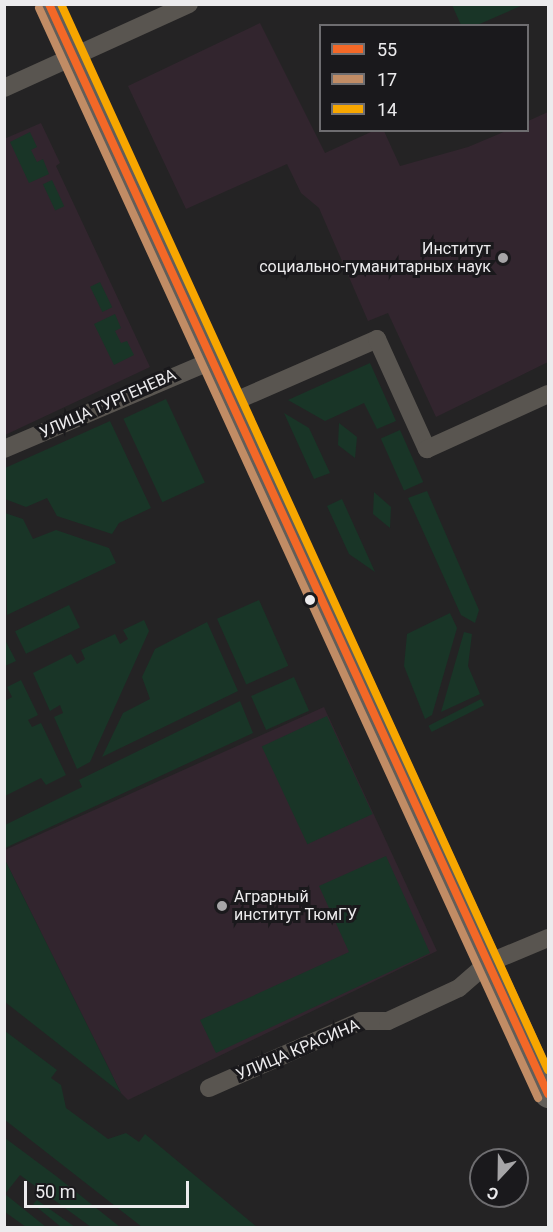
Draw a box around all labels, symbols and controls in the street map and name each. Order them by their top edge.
legend [319,24,529,132]
text: 55 [377,39,397,60]
text: 17 [377,69,397,90]
text: 14 [377,99,397,120]
place label: Институт социально-гуманитарных наук [259,239,491,277]
marker: Институт социально-гуманитарных наук [496,251,510,265]
street label: УЛИЦА ТУРГЕНЕВА [37,365,179,443]
unlabelled marker [304,594,316,606]
place label: Аграрный институт ТюмГУ [234,887,357,925]
marker: Аграрный институт ТюмГУ [215,899,229,913]
street label: УЛИЦА КРАСИНА [233,1015,363,1085]
north arrow [469,1148,529,1208]
scale bar [27,1169,192,1207]
text: 50 m [35,1181,75,1202]
text: С [484,1183,501,1204]

